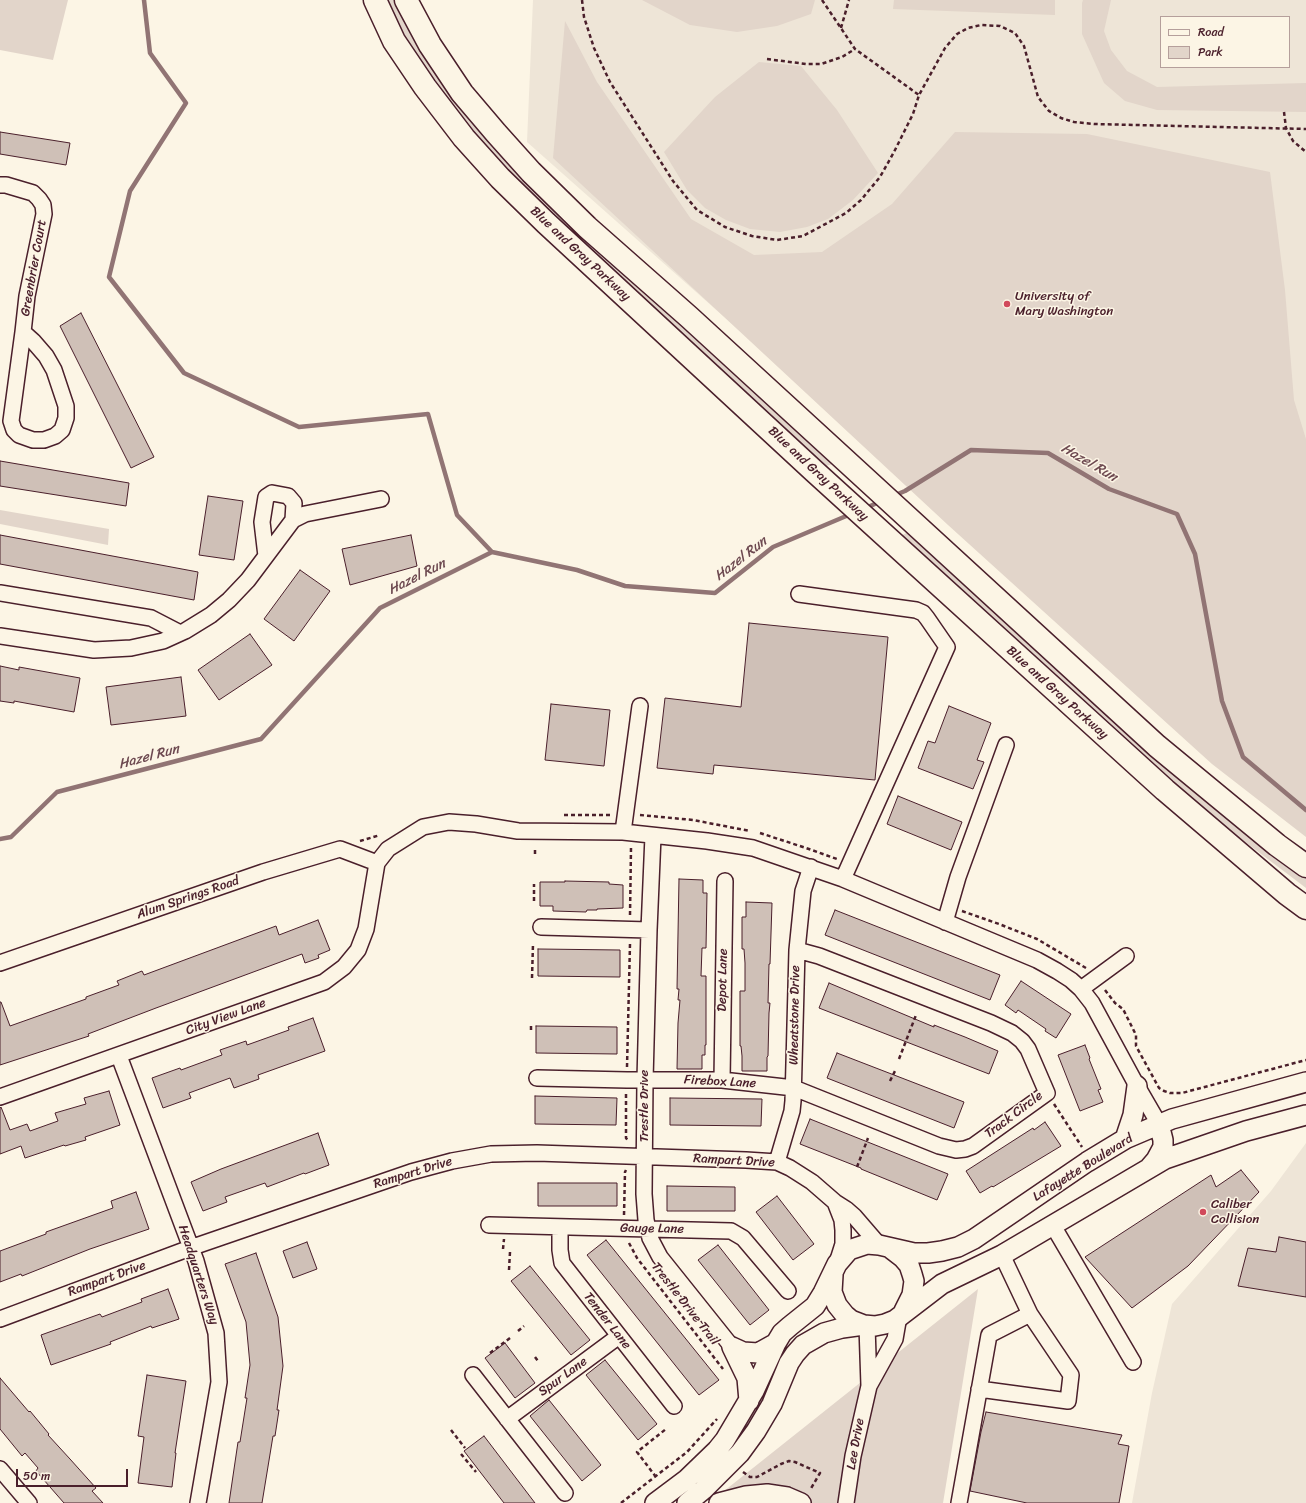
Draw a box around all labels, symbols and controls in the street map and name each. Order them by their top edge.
legend [1160,16,1290,68]
text: Road [1198,21,1224,43]
text: Park [1198,41,1223,63]
street label: Blue and Gray Parkway [527,203,633,305]
street label: Greenbrier Court [18,219,50,317]
place label: University of Mary Washington [1015,289,1113,320]
marker: University of Mary Washington [1002,299,1012,309]
street label: Blue and Gray Parkway [765,423,871,525]
water label: Hazel Run [1058,440,1120,486]
water label: Hazel Run [711,533,771,585]
water label: Hazel Run [386,555,448,599]
street label: Blue and Gray Parkway [1003,643,1111,743]
water label: Hazel Run [117,741,181,773]
street label: Alum Springs Road [135,873,241,923]
street label: Depot Lane [715,948,731,1012]
street label: Wheatstone Drive [786,965,804,1065]
street label: City View Lane [184,995,268,1039]
street label: Trestle Drive [637,1070,653,1142]
street label: Firebox Lane [683,1072,757,1092]
street label: Track Circle [982,1088,1046,1142]
street label: Lafayette Boulevard [1030,1131,1136,1205]
street label: Rampart Drive [693,1151,775,1171]
street label: Rampart Drive [372,1154,454,1192]
place label: Caliber Collision [1211,1197,1259,1228]
marker: Caliber Collision [1198,1207,1208,1217]
street label: Gauge Lane [620,1221,684,1237]
street label: Headquarters Way [174,1223,222,1327]
street label: Rampart Drive [66,1258,148,1300]
street label: Trestle Drive Trail [648,1259,722,1349]
street label: Tender Lane [580,1289,634,1353]
street label: Spur Lane [535,1354,591,1400]
street label: Lee Drive [844,1417,868,1471]
scale bar [18,1461,130,1487]
text: 50 m [23,1465,50,1487]

